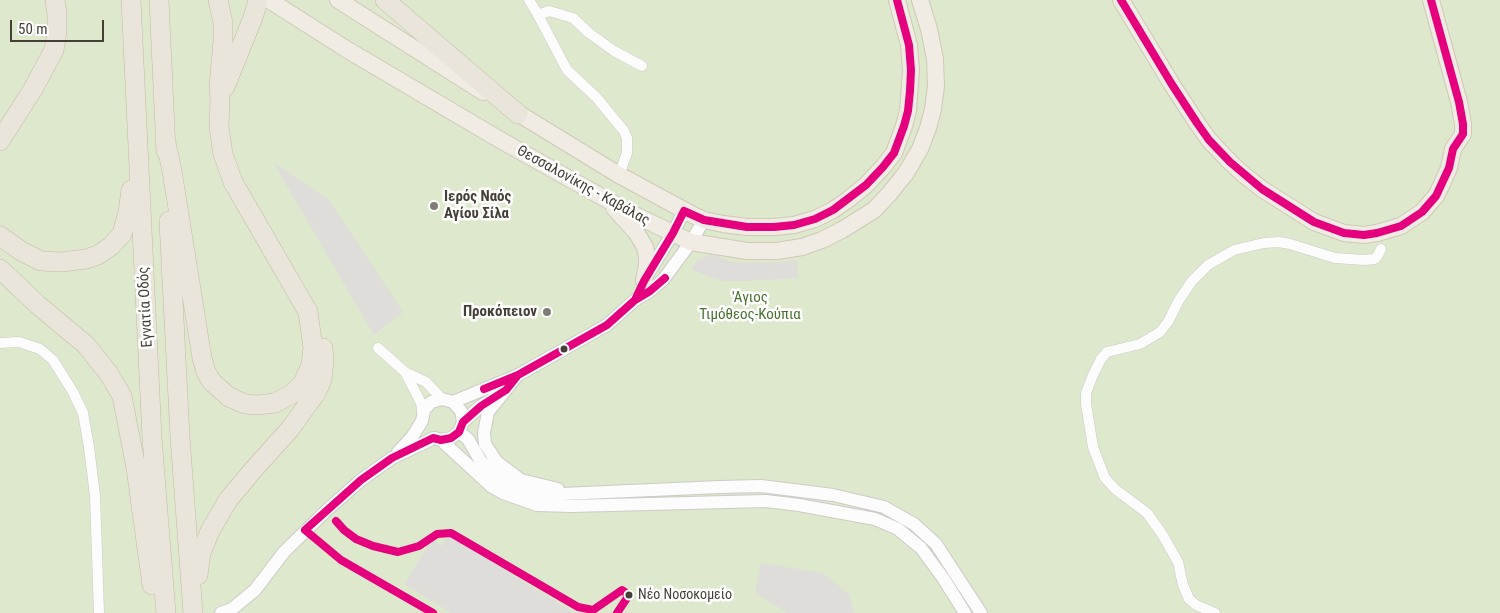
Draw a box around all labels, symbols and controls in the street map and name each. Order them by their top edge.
scale bar [12,10,106,42]
text: 50 m [18,20,48,38]
street label: Θεσσαλονίκης - Καβάλας [513,142,653,230]
place label: Ιερός Ναός Αγίου Σίλα [444,188,511,223]
marker: Ιερός Ναός Αγίου Σίλα [428,200,440,212]
street label: Εγνατία Οδός [135,266,157,348]
park label: 'Αγιος Τιμόθεος-Κούπια [699,289,801,324]
place label: Προκόπειον [463,303,537,321]
marker: Προκόπειον [541,306,553,318]
unlabelled marker [559,344,569,354]
place label: Νέο Νοσοκομείο [638,587,732,603]
marker: Νέο Νοσοκομείο [624,590,634,600]

